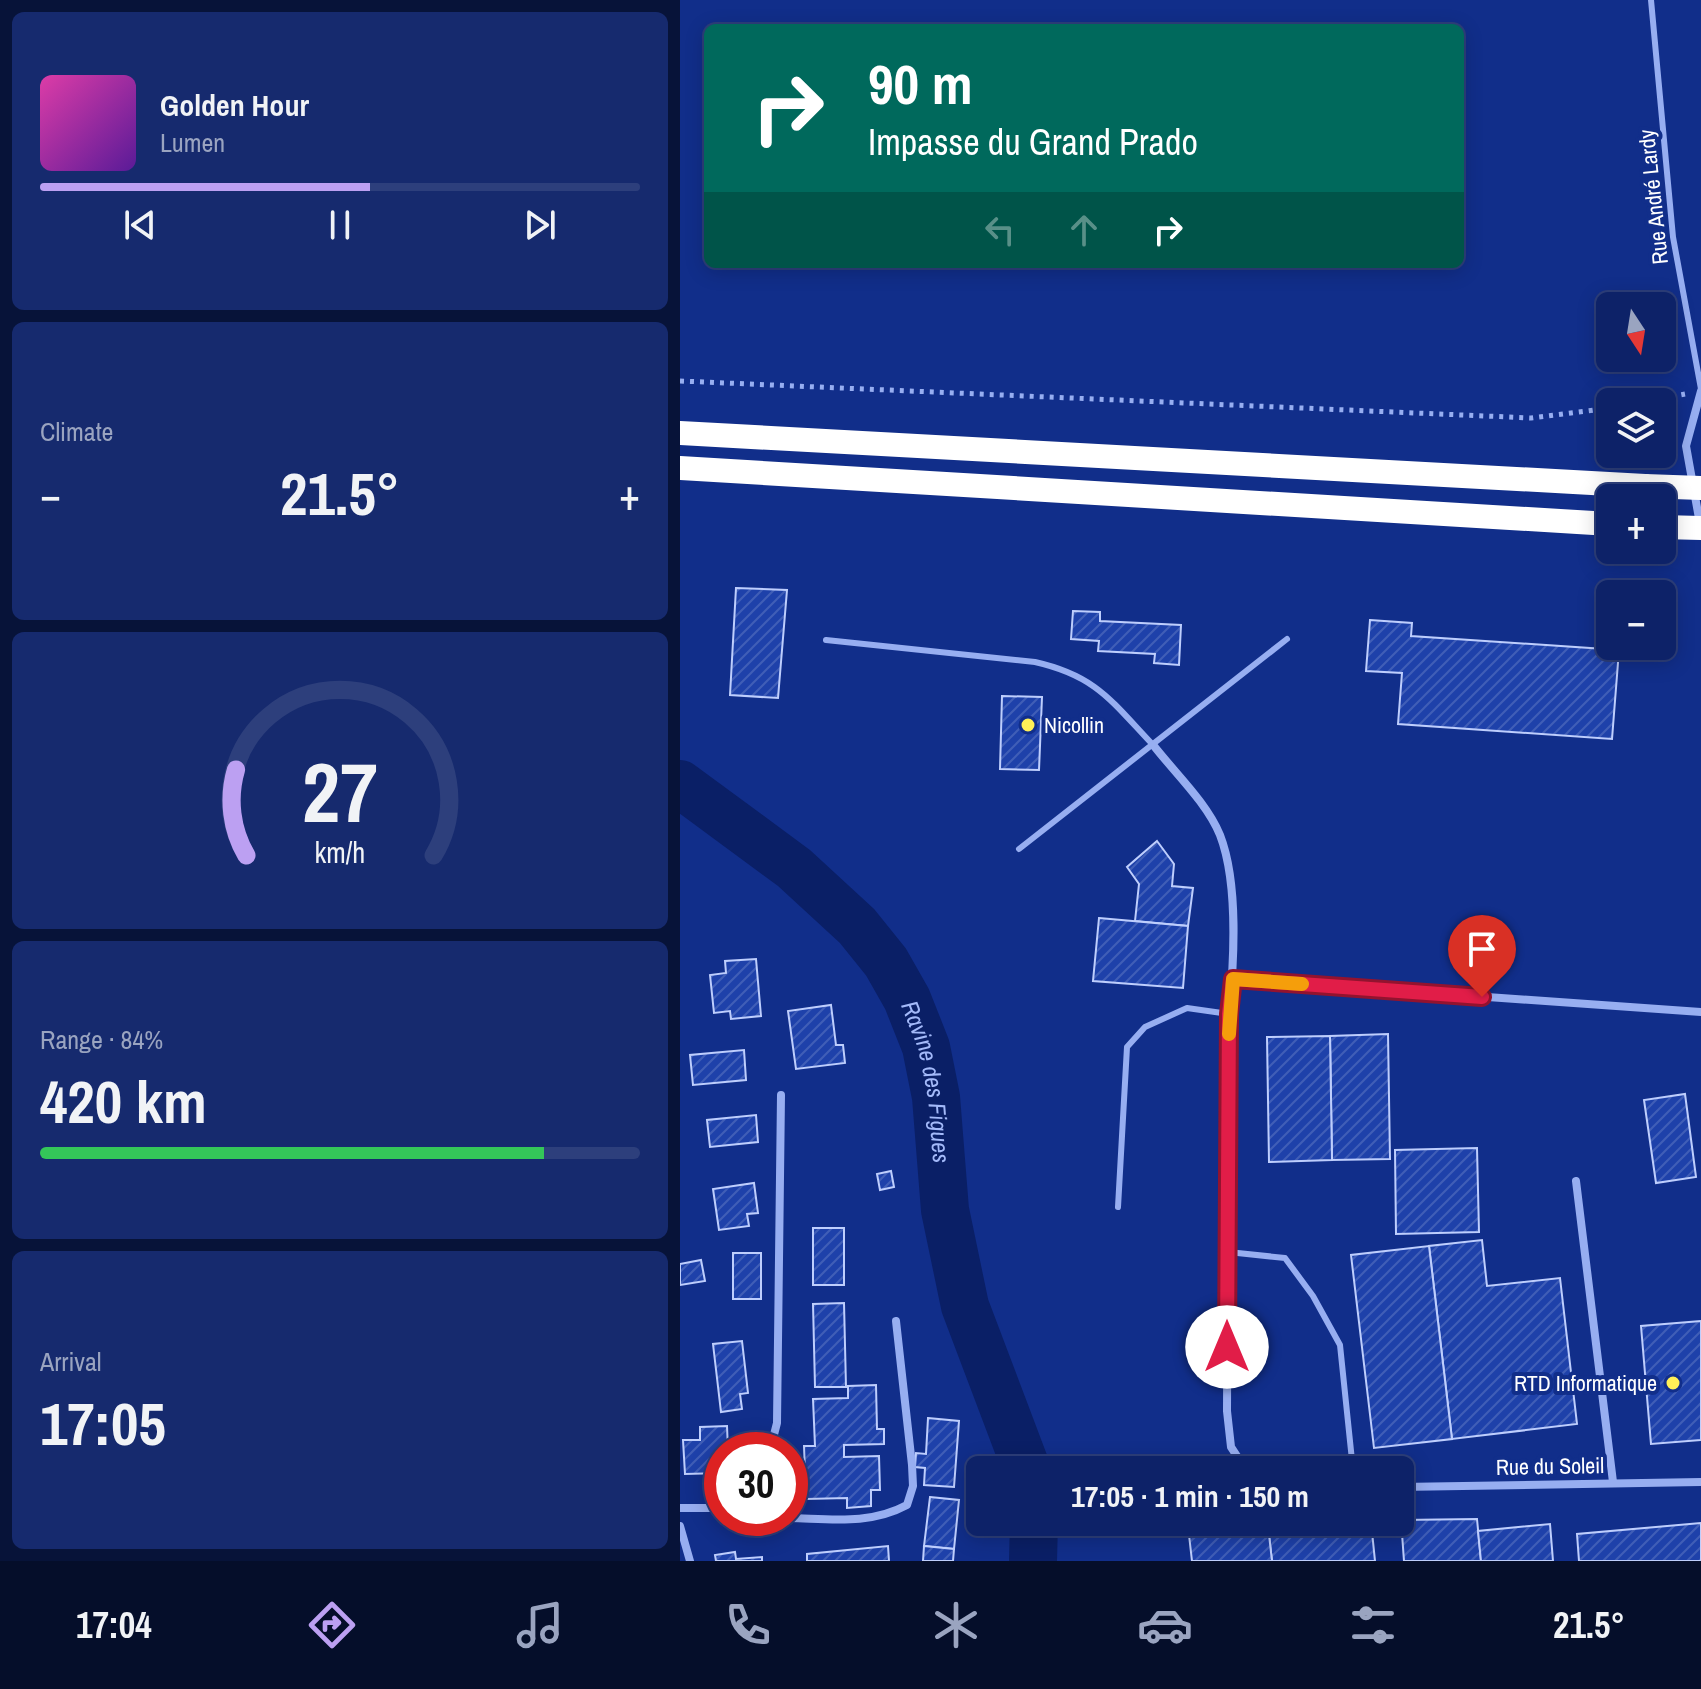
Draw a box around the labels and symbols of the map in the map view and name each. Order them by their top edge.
street label: Rue André Lardy [1631,128,1675,266]
north arrow [1596,292,1676,372]
place label: Nicollin [1044,710,1104,740]
marker: Nicollin [1019,716,1037,734]
pin [1448,915,1516,997]
water label: Ravine des Figues [894,996,958,1164]
position arrow [1185,1305,1269,1389]
place label: RTD Informatique [1514,1368,1657,1398]
marker: RTD Informatique [1664,1374,1682,1392]
speed limit sign: 30 [704,1432,808,1536]
street label: Rue du Soleil [1496,1450,1604,1482]

